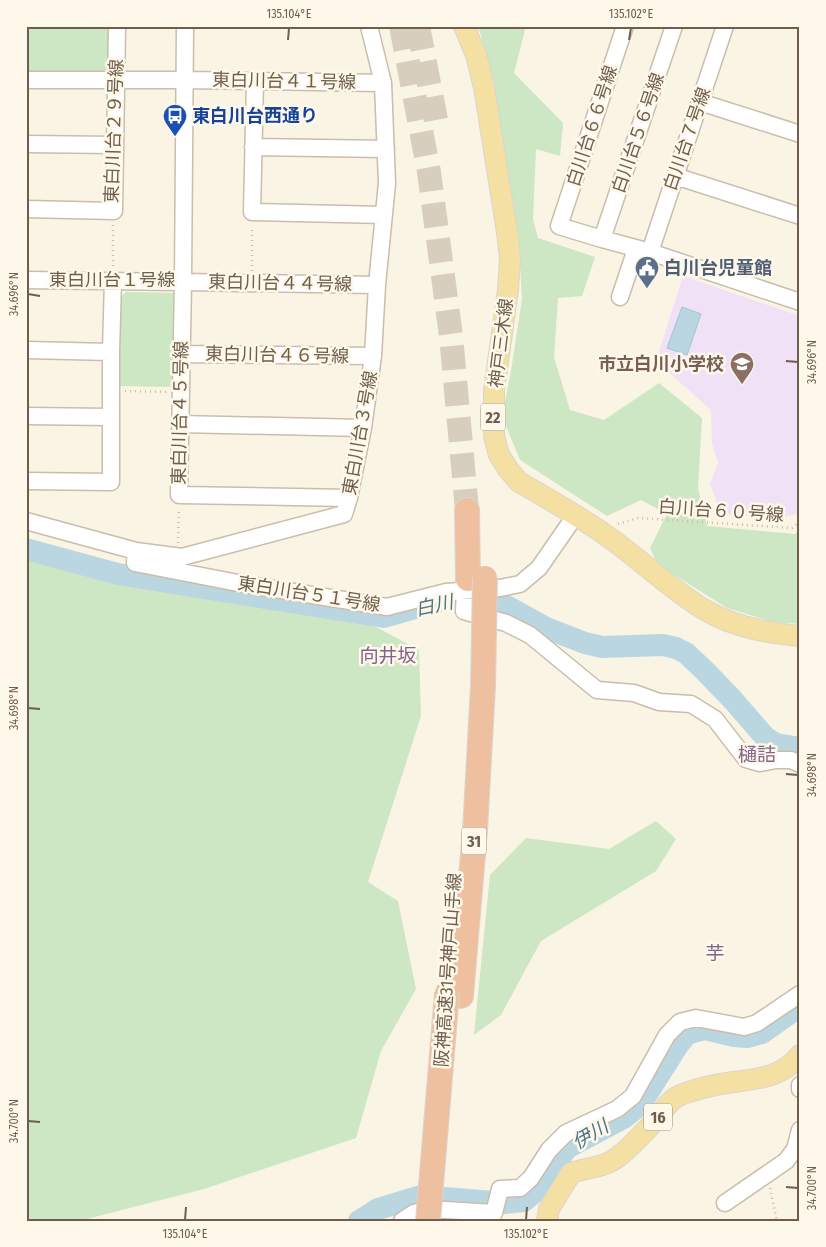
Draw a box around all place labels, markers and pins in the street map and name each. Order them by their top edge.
bus stop icon: 東白川台西通り [162,103,188,137]
place label: 東白川台西通り [192,105,318,127]
public building icon: 白川台児童館 [634,255,660,289]
place label: 白川台児童館 [664,257,772,279]
school or university icon: 市立白川小学校 [729,351,755,385]
place label: 市立白川小学校 [598,353,724,375]

